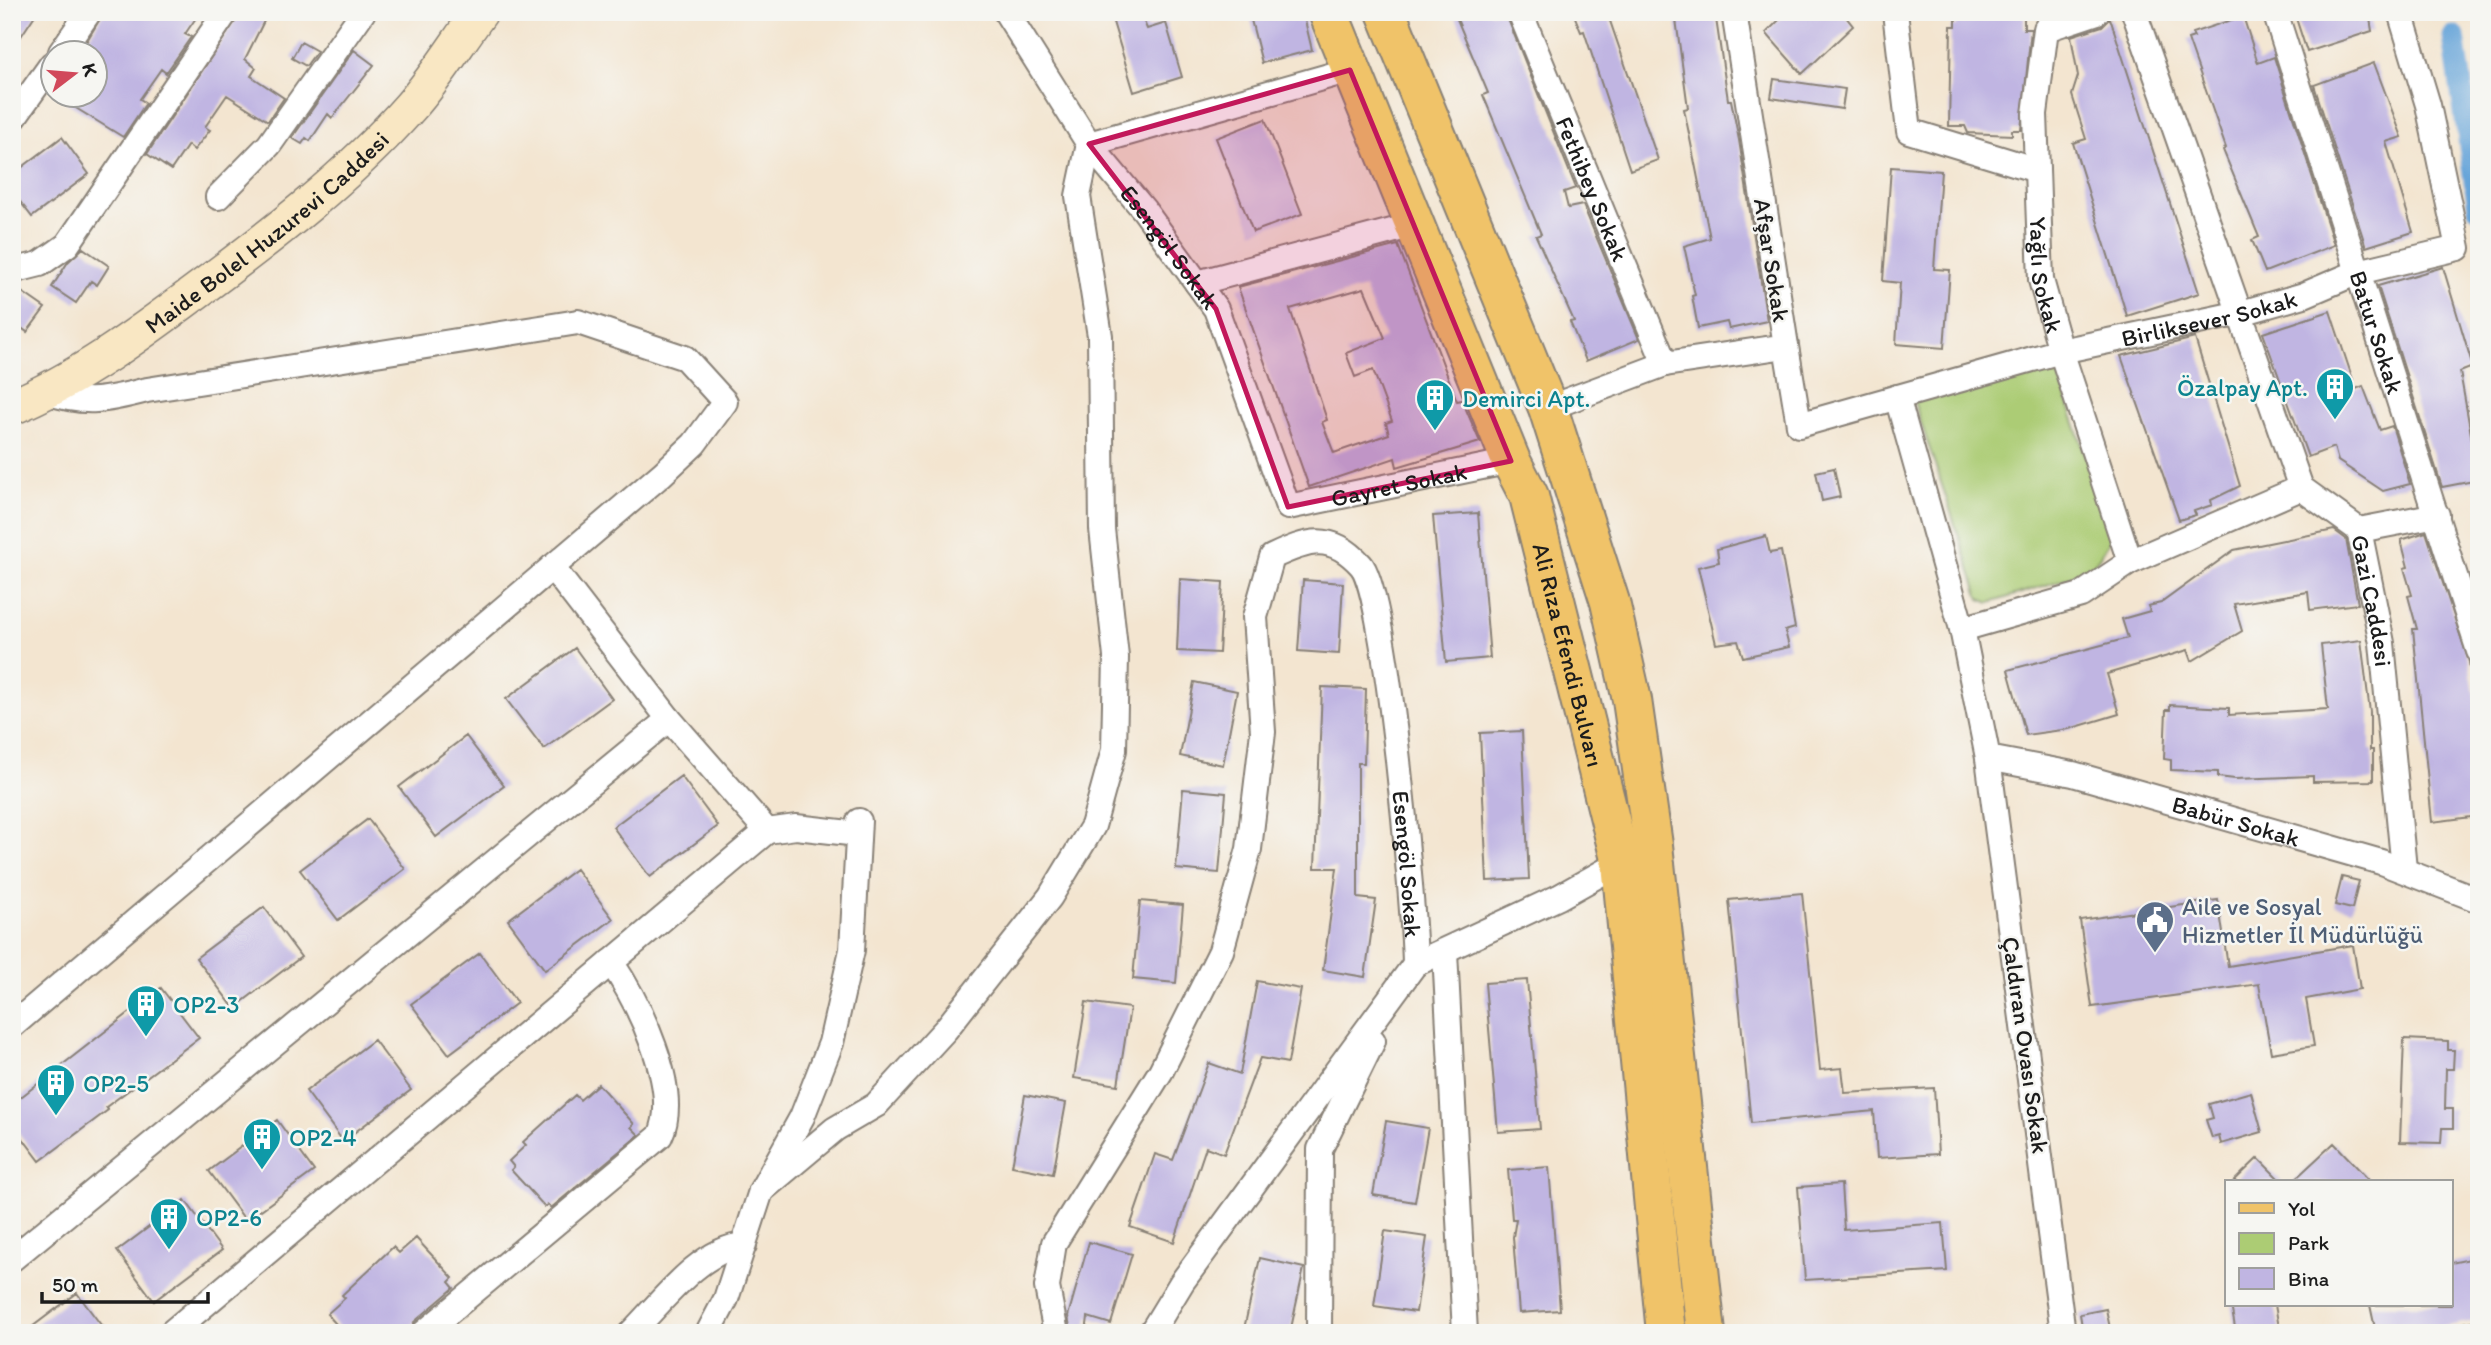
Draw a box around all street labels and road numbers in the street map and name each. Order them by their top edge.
street label: Fethibey Sokak [1550,112,1636,266]
street label: Maide Bolel Huzurevi Caddesi [139,125,394,339]
street label: Esengöl Sokak [1115,179,1226,315]
street label: Afşar Sokak [1748,196,1796,324]
street label: Yağlı Sokak [2024,216,2070,336]
street label: Batur Sokak [2344,267,2411,398]
street label: Birliksever Sokak [2119,283,2300,352]
street label: Gayret Sokak [1328,456,1469,512]
street label: Gazi Caddesi [2346,532,2399,668]
street label: Ali Rıza Efendi Bulvarı [1527,540,1611,770]
street label: Esengöl Sokak [1387,789,1428,939]
street label: Babür Sokak [2169,789,2304,853]
street label: Çaldıran Ovası Sokak [1996,935,2056,1155]

